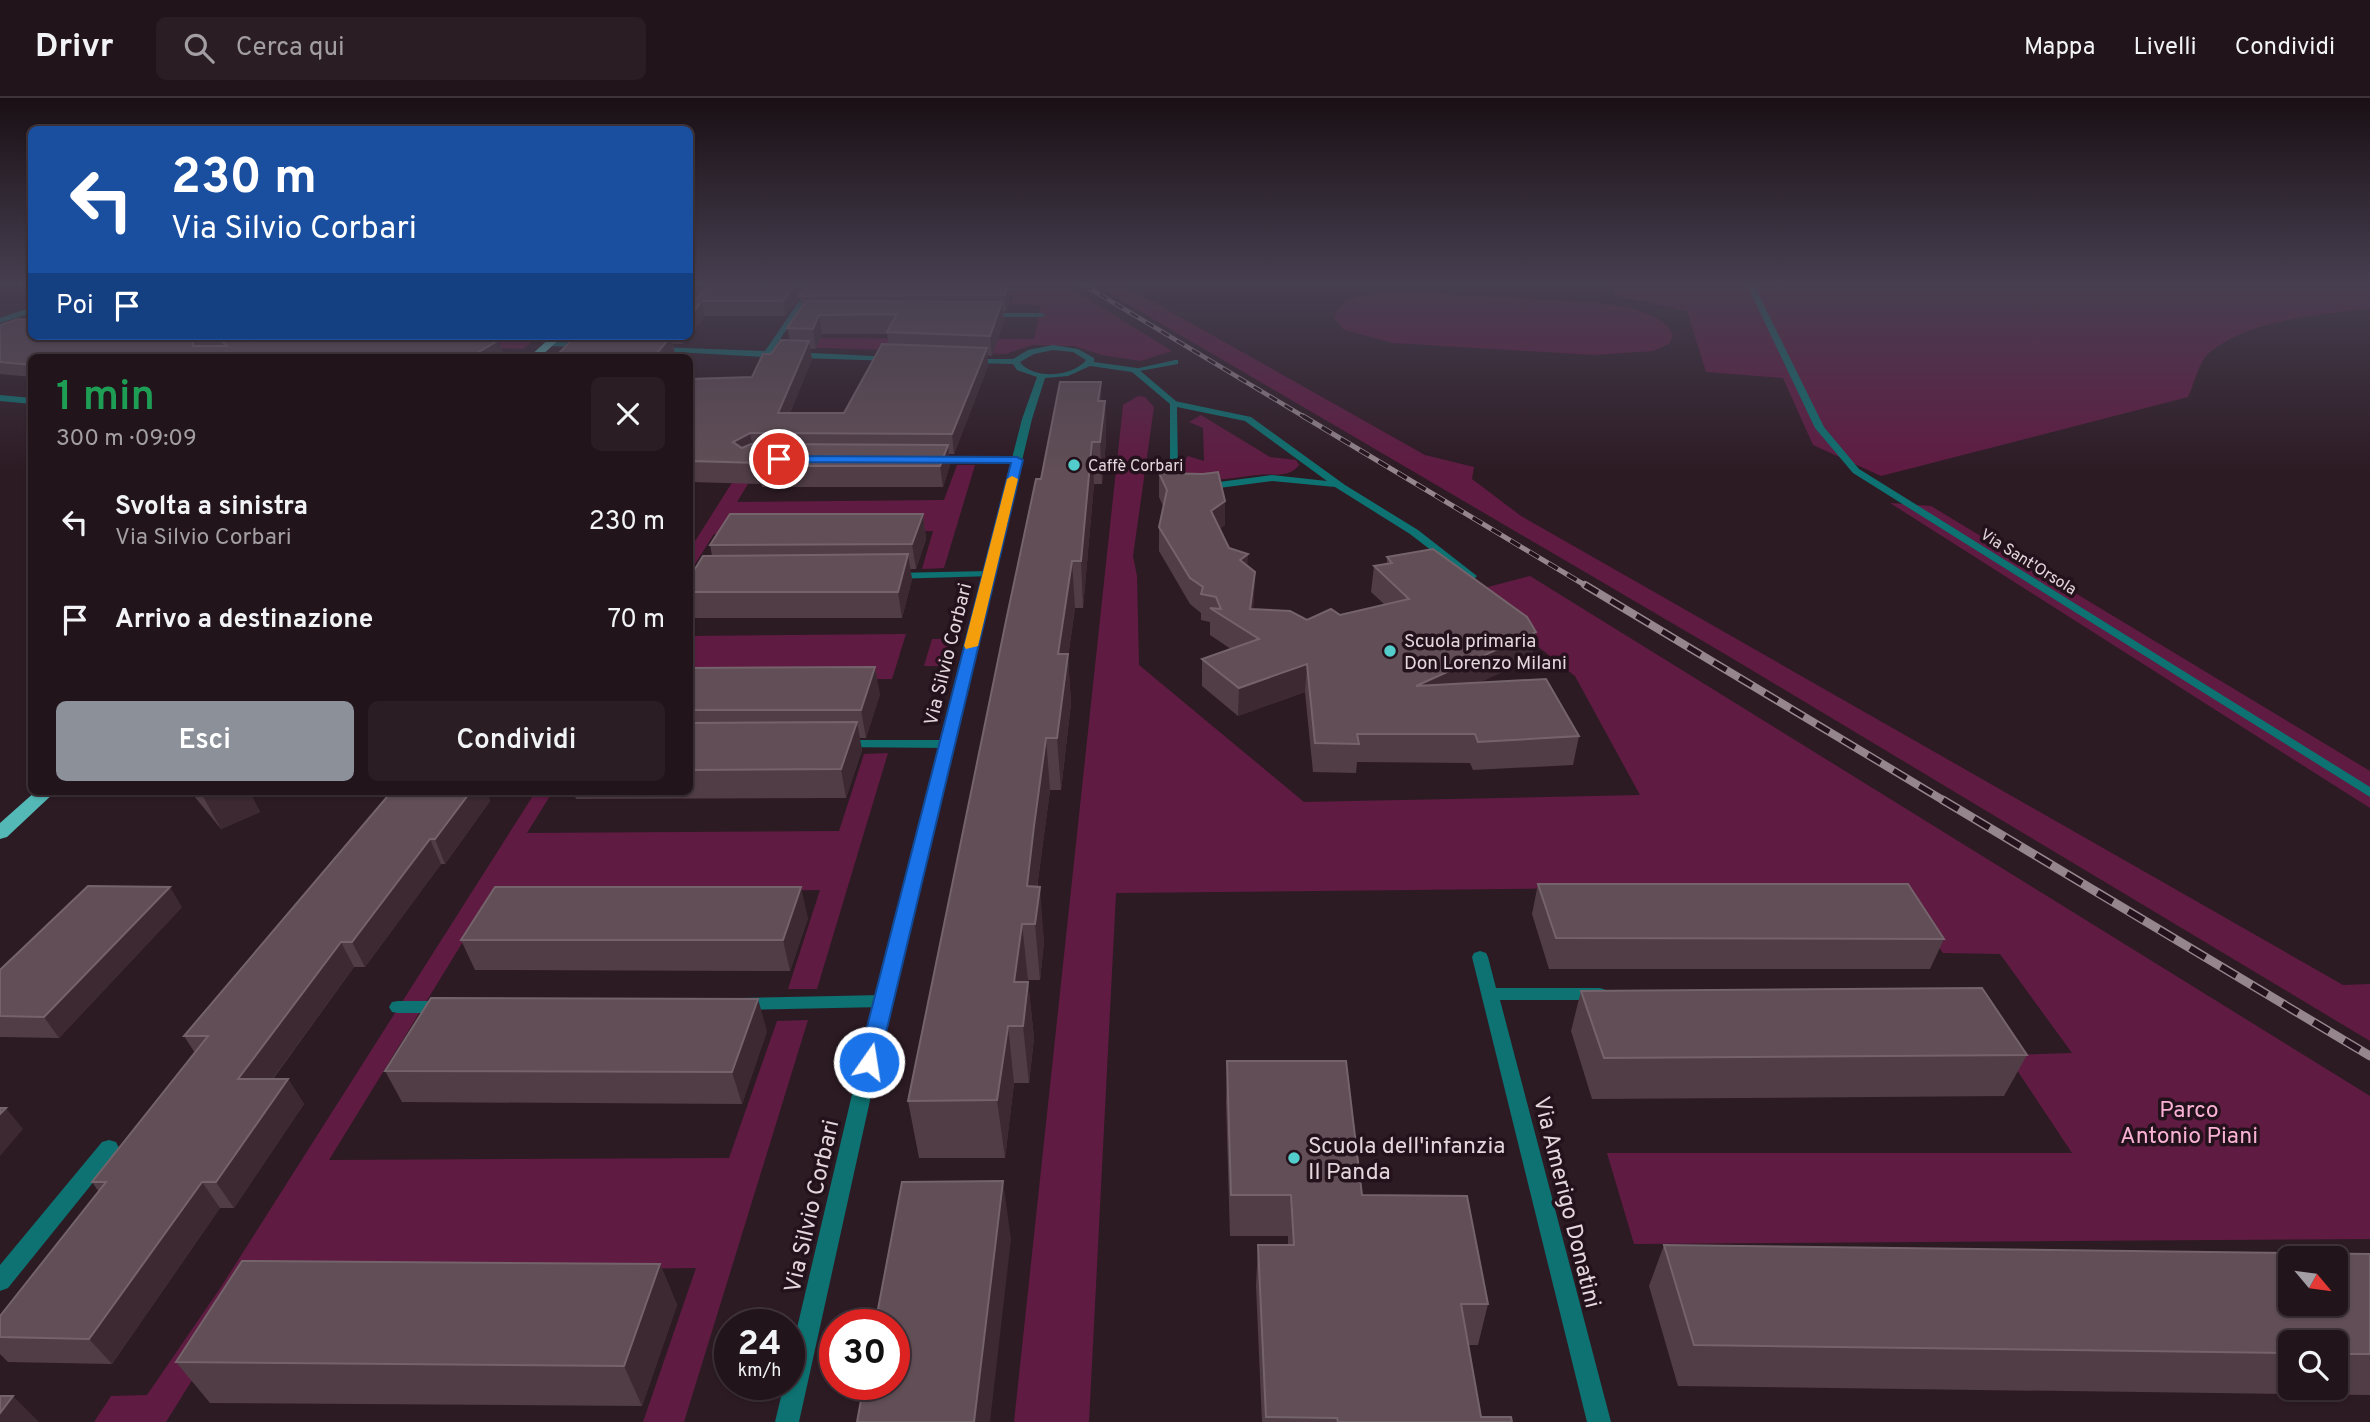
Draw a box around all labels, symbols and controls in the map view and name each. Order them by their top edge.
search box [156,17,646,80]
text: Drivr [35,27,114,69]
icon: search [180,29,218,67]
text: Cerca qui [236,32,345,65]
text: Mappa [2024,33,2095,63]
text: Livelli [2133,33,2197,63]
text: Condividi [2235,33,2335,63]
text: 230 m [171,149,317,211]
icon: left [56,154,147,245]
text: Via Silvio Corbari [171,210,417,250]
icon: arrive [108,287,146,325]
text: Poi [56,290,94,323]
text: 1 min [56,372,155,425]
button: close [591,377,665,451]
text: 300 m · 09:09 [56,425,197,454]
pin [749,429,809,489]
icon: arrive [760,440,798,478]
marker: Caffè Corbari [1066,457,1082,473]
place label: Caffè Corbari [1088,457,1183,477]
text: Svolta a sinistra [115,491,308,524]
icon: left [56,503,94,541]
text: 230 m [589,506,665,539]
text: Via Silvio Corbari [115,524,292,553]
street label: Via Sant'Orsola [1976,525,2080,600]
street label: Via Silvio Corbari [920,581,978,728]
icon: arrive [56,601,94,639]
text: Arrivo a destinazione [115,604,373,637]
text: 70 m [607,604,665,637]
place label: Scuola primaria Don Lorenzo Milani [1404,630,1567,676]
marker: Scuola primaria Don Lorenzo Milani [1382,643,1398,659]
button: Esci [56,701,354,781]
button: Condividi [368,701,665,781]
position arrow [832,1025,906,1099]
street label: Via Amerigo Donatini [1525,1094,1606,1311]
park label: Parco Antonio Piani [2120,1097,2258,1152]
street label: Via Silvio Corbari [779,1117,847,1296]
place label: Scuola dell'infanzia Il Panda [1308,1133,1505,1188]
marker: Scuola dell'infanzia Il Panda [1286,1150,1302,1166]
north arrow [2278,1246,2348,1316]
map controls [2278,1246,2348,1400]
speed limit sign: 30 [819,1309,910,1400]
text: 24 [738,1323,781,1367]
button: search [2278,1330,2348,1400]
text: km/h [738,1360,781,1383]

